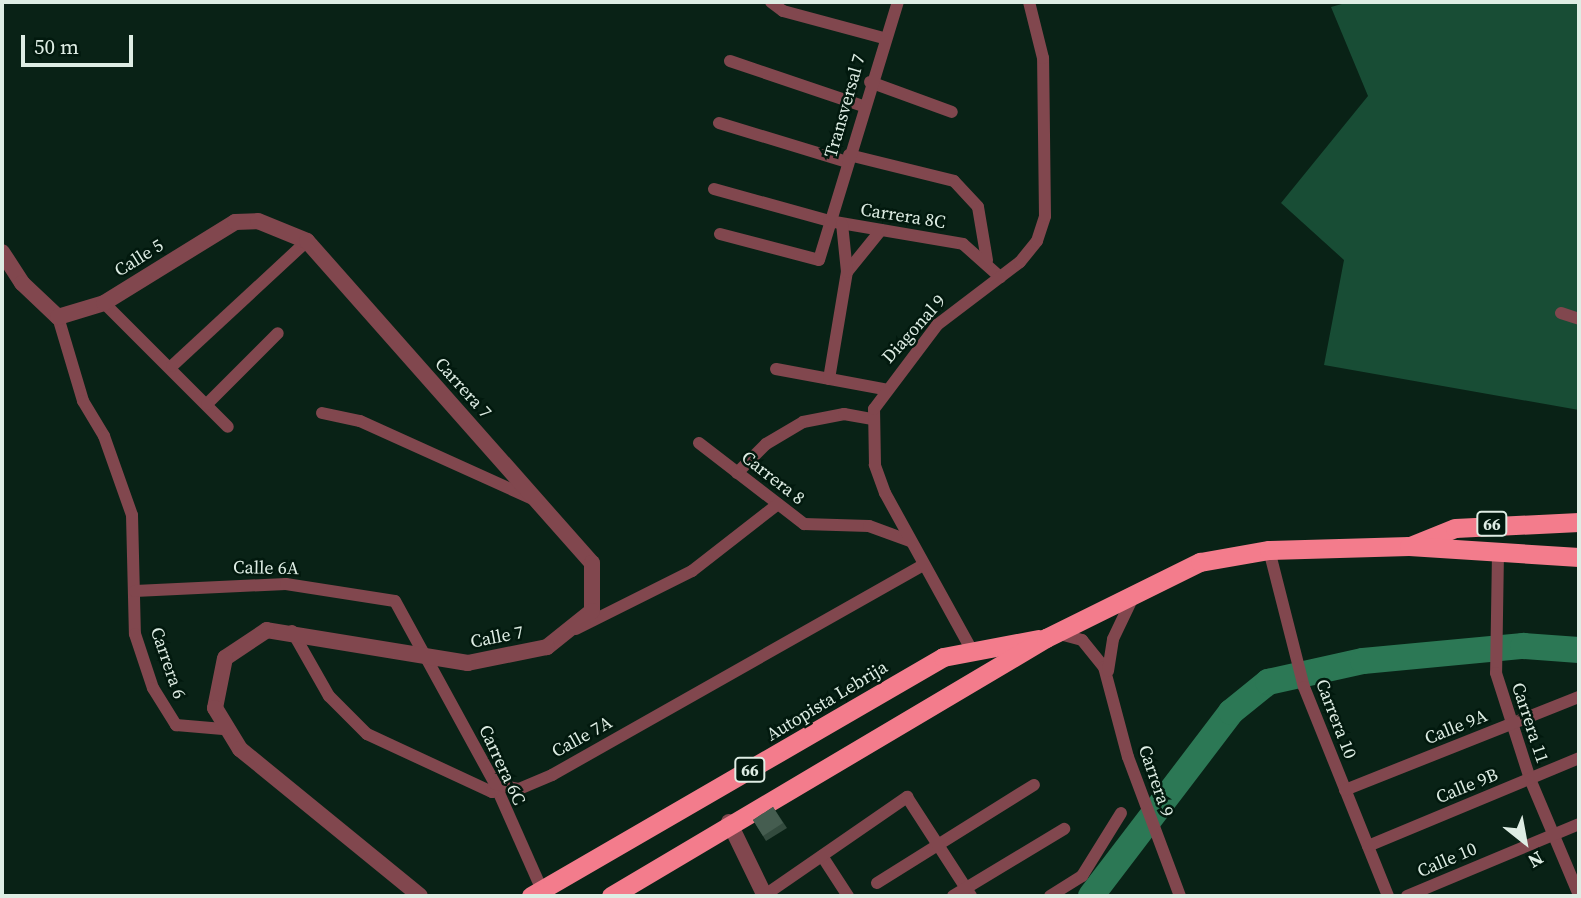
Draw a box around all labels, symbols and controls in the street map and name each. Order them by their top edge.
scale bar [24,21,136,65]
text: 50 m [34,32,79,61]
street label: Transversal 7 [820,52,870,160]
street label: Carrera 8C [859,199,947,233]
street label: Calle 5 [111,235,167,281]
street label: Diagonal 9 [878,290,950,368]
street label: Carrera 7 [430,353,496,423]
street label: Carrera 8 [737,447,809,509]
road number: 66 [1476,512,1508,537]
street label: Calle 6A [233,557,299,579]
street label: Calle 7 [469,621,525,653]
street label: Carrera 6 [146,624,190,702]
street label: Autopista Lebrija [762,656,892,746]
street label: Carrera 10 [1311,676,1361,762]
street label: Carrera 11 [1507,680,1553,766]
street label: Calle 9A [1422,705,1490,749]
street label: Calle 7A [548,712,616,762]
street label: Carrera 6C [474,722,530,808]
street label: Carrera 9 [1134,742,1178,820]
road number: 66 [734,758,766,782]
street label: Calle 9B [1433,764,1501,808]
north arrow [1490,807,1560,877]
street label: Calle 10 [1414,838,1480,882]
text: N [1523,845,1548,875]

